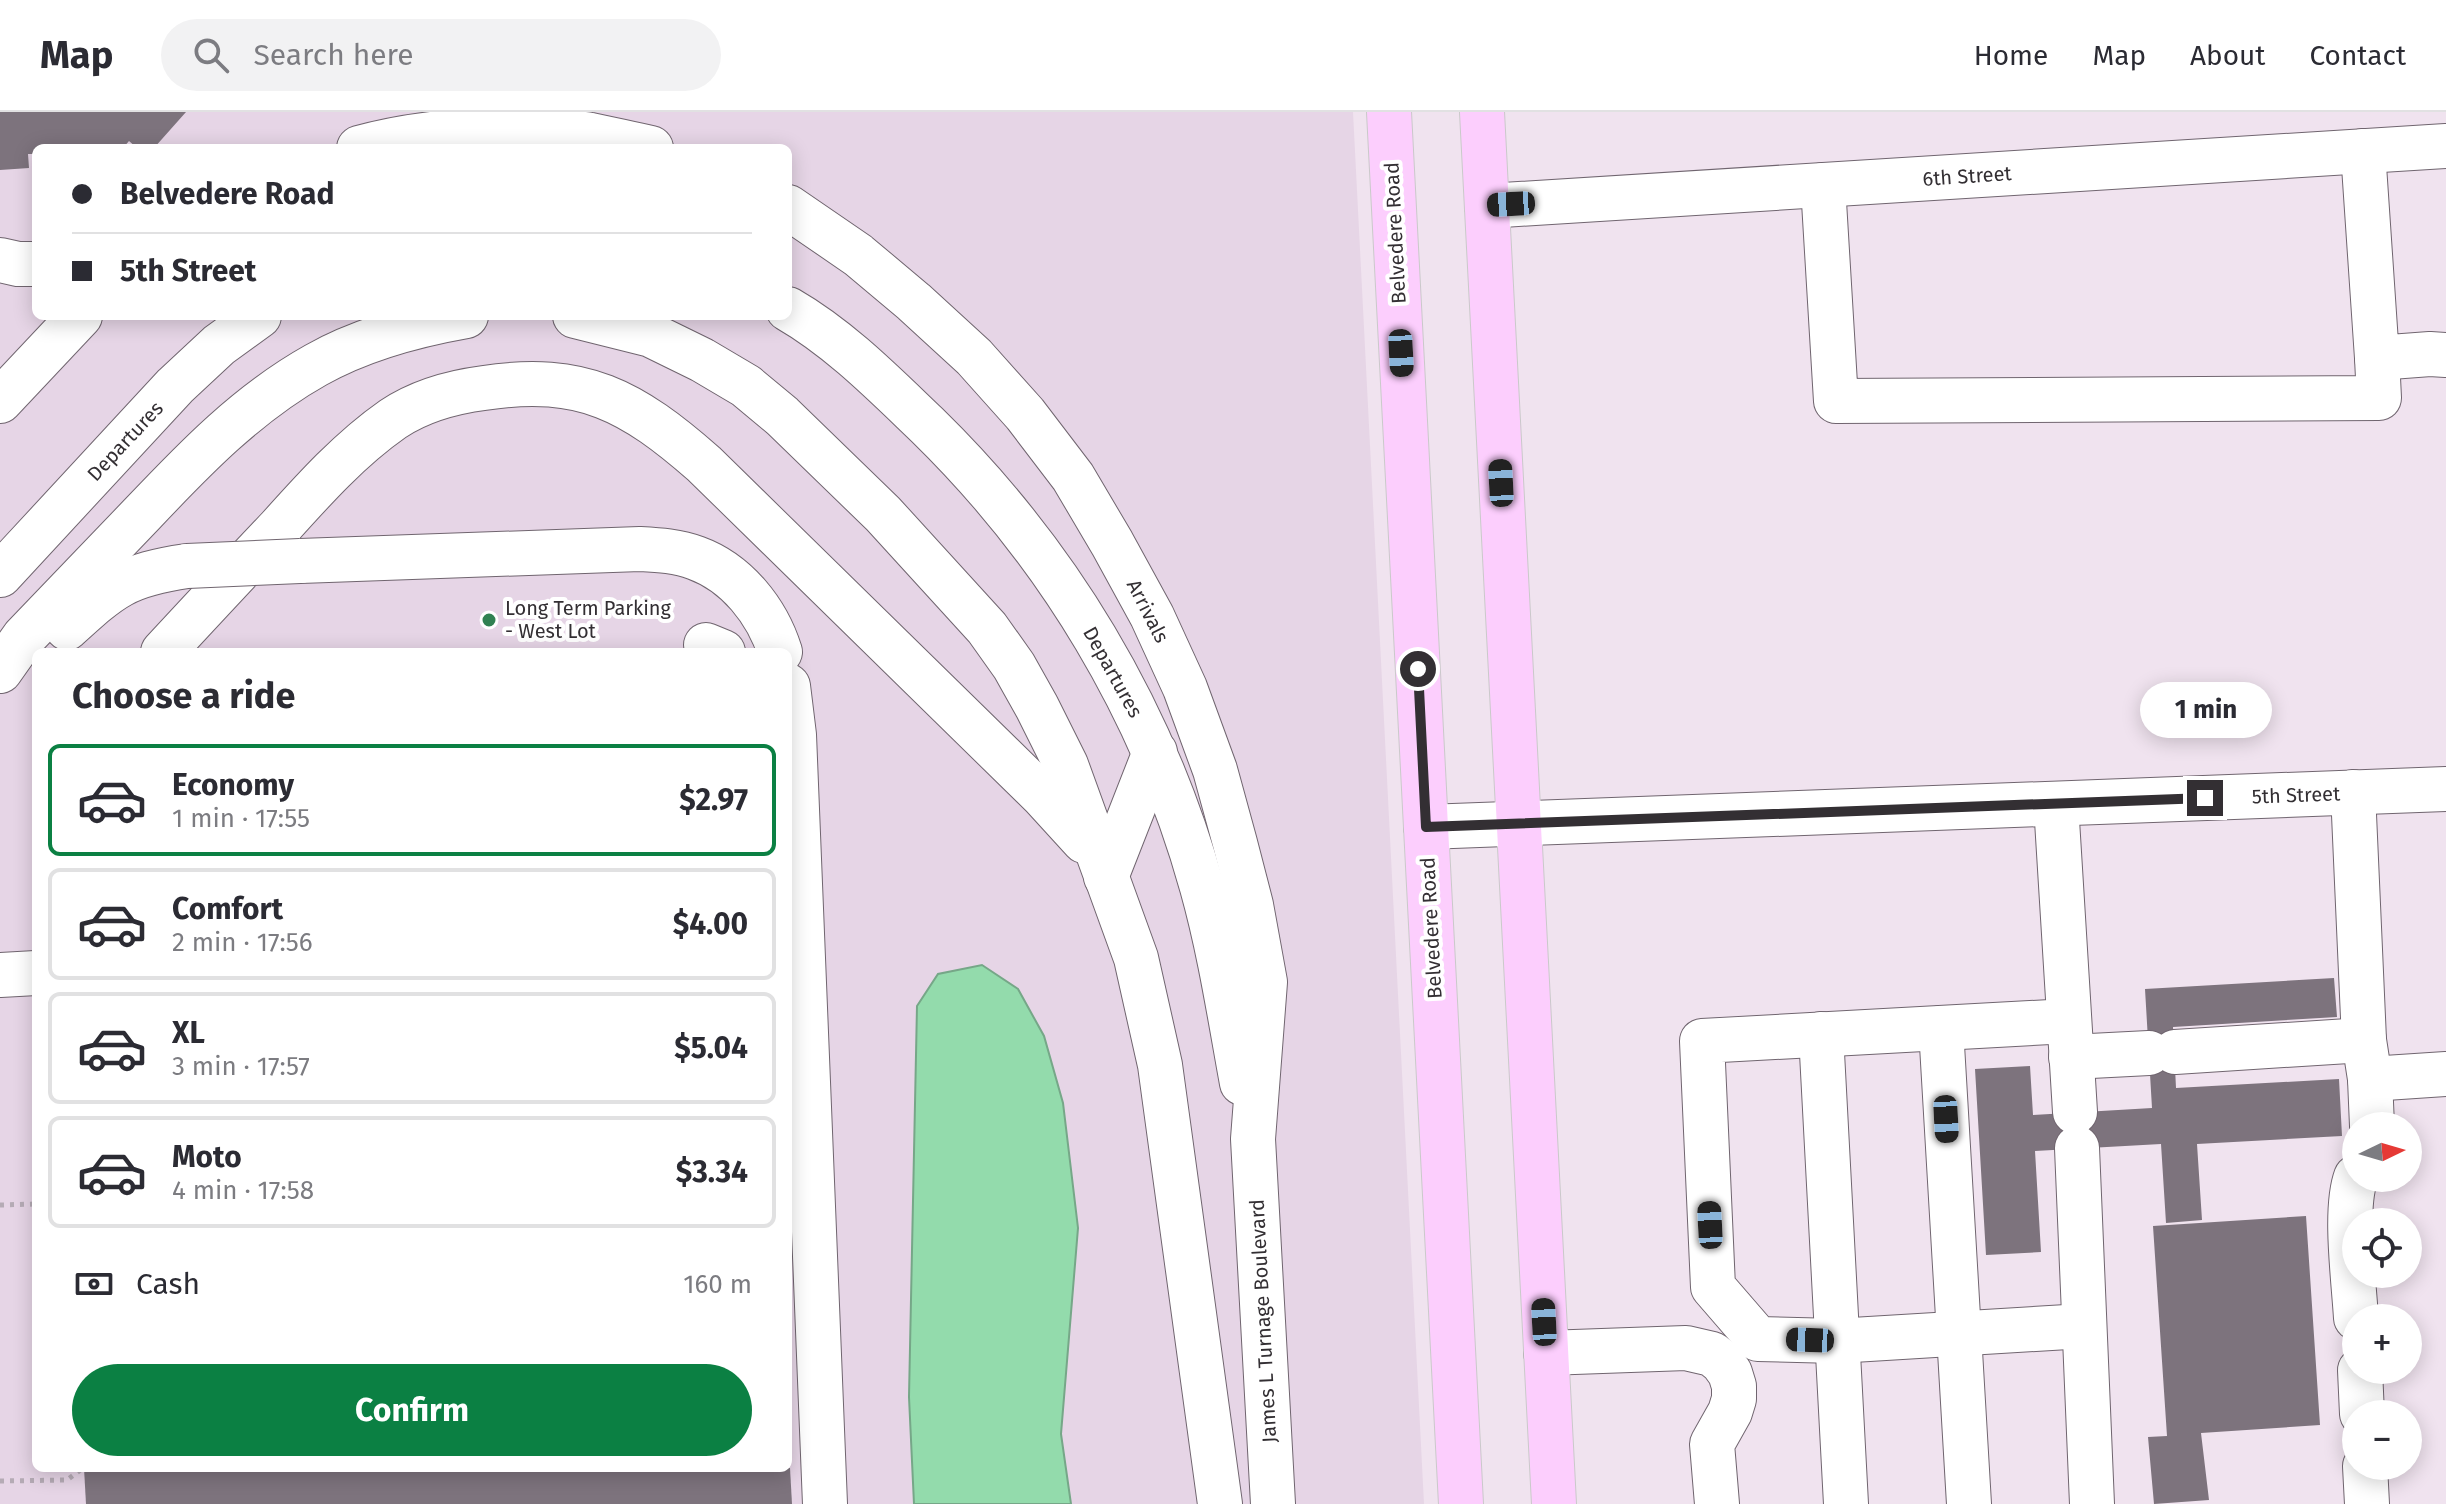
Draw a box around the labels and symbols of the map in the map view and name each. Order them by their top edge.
street label: 6th Street [1922,161,2013,191]
street label: Belvedere Road [1379,162,1411,304]
car [1486,191,1536,217]
car [1388,328,1414,378]
street label: Departures [82,396,168,486]
car [1488,458,1514,508]
street label: Arrivals [1122,575,1174,647]
place label: Long Term Parking - West Lot [505,596,672,643]
marker: Long Term Parking - West Lot [480,611,498,629]
street label: Departures [1078,622,1148,722]
route start [1400,651,1436,687]
callout: 1 min [2139,682,2271,738]
route end [2187,780,2223,816]
street label: 5th Street [2251,781,2341,809]
street label: Belvedere Road [1415,857,1447,999]
car [1933,1094,1959,1144]
north arrow [2342,1112,2422,1192]
street label: James L Turnage Boulevard [1245,1199,1281,1443]
car [1697,1200,1723,1250]
car [1531,1297,1557,1347]
car [1786,1327,1834,1353]

